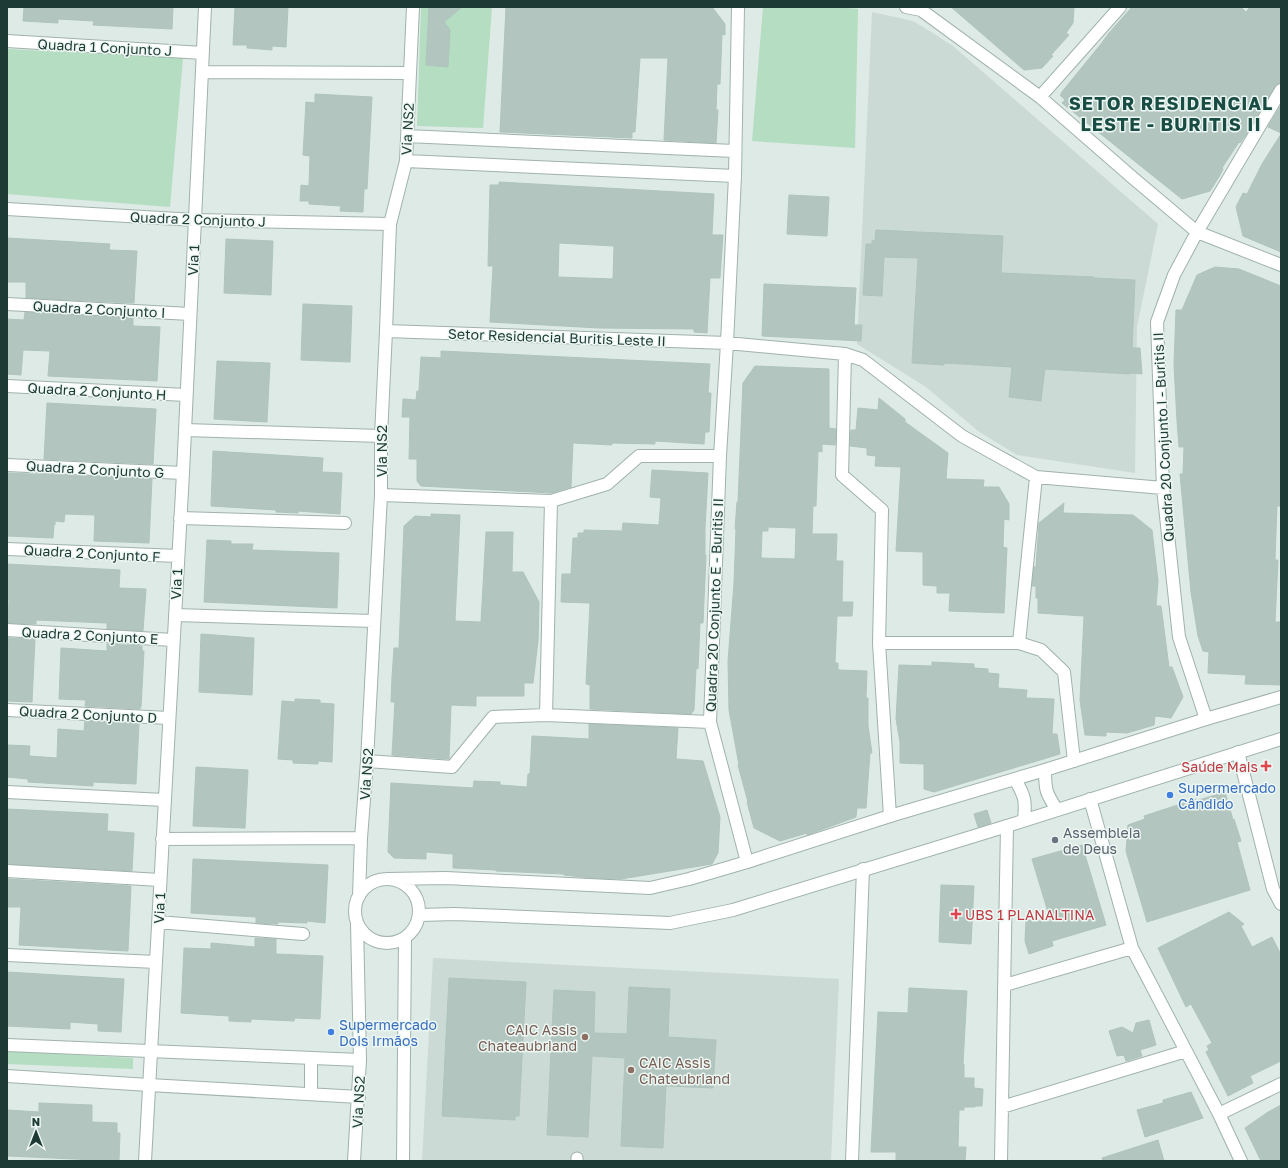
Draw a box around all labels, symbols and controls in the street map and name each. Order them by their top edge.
street label: Quadra 1 Conjunto J [37,35,173,59]
district label: SETOR RESIDENCIAL LESTE - BURITIS II [1069,92,1273,135]
street label: Via NS2 [397,102,417,156]
street label: Quadra 2 Conjunto J [130,208,266,230]
street label: Via 1 [184,244,202,276]
street label: Quadra 2 Conjunto I [32,297,166,321]
street label: Setor Residencial Buritis Leste II [448,325,666,349]
street label: Quadra 20 Conjunto I - Buritis II [1149,332,1177,542]
street label: Quadra 2 Conjunto H [27,379,167,403]
street label: Via NS2 [373,425,390,477]
street label: Quadra 2 Conjunto G [26,457,165,481]
street label: Quadra 20 Conjunto E - Buritis II [702,498,726,712]
street label: Quadra 2 Conjunto F [23,541,161,565]
street label: Via 1 [167,568,185,600]
street label: Quadra 2 Conjunto E [21,623,159,647]
street label: Quadra 2 Conjunto D [19,702,157,726]
street label: Via NS2 [356,747,376,801]
place label: Saúde Mais [1181,758,1258,775]
marker: Saúde Mais [1261,761,1271,771]
place label: Supermercado Cândido [1178,779,1276,812]
marker: Supermercado Cândido [1165,790,1175,800]
place label: Assembleia de Deus [1063,824,1140,857]
marker: Assembleia de Deus [1050,835,1060,845]
street label: Via 1 [150,892,168,924]
place label: UBS 1 PLANALTINA [965,906,1095,923]
marker: UBS 1 PLANALTINA [950,908,962,920]
place label: Supermercado Dois Irmãos [339,1016,437,1049]
place label: CAIC Assis Chateaubriand [478,1021,577,1054]
marker: Supermercado Dois Irmãos [326,1027,336,1037]
marker: CAIC Assis Chateaubriand [580,1032,590,1042]
place label: CAIC Assis Chateubriand [639,1054,730,1087]
marker: CAIC Assis Chateubriand [626,1065,636,1075]
street label: Via NS2 [348,1075,368,1129]
north arrow [16,1112,56,1152]
text: N [32,1115,40,1128]

